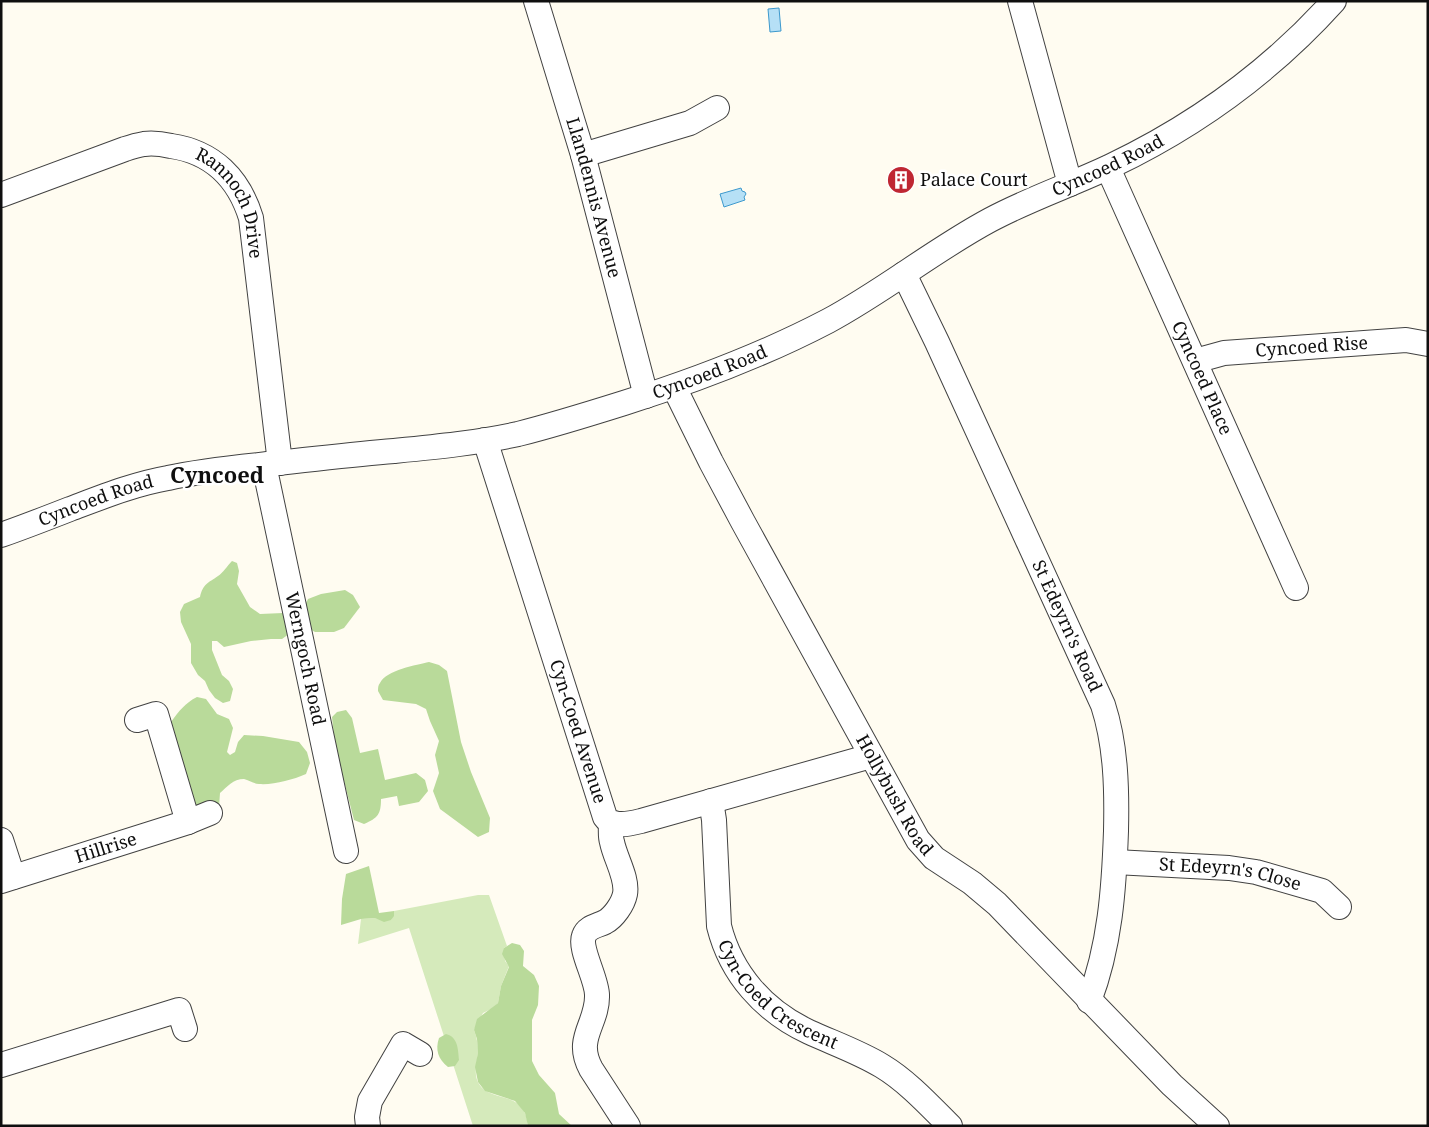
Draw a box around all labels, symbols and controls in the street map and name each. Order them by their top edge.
street label: Llandennis Avenue [561,114,628,280]
street label: Cyncoed Road [1048,128,1168,201]
street label: Rannoch Drive [192,141,269,260]
building icon: Palace Court [886,165,916,195]
place label: Palace Court [920,167,1028,191]
street label: Cyncoed Place [1167,317,1239,438]
street label: Cyncoed Rise [1254,330,1369,362]
street label: Cyncoed Road [649,339,770,404]
district label: Cyncoed [170,459,264,489]
street label: Cyncoed Road [34,468,156,531]
street label: St Edeyrn's Road [1027,556,1108,695]
street label: Werngoch Road [280,589,332,727]
street label: Cyn-Coed Avenue [545,656,613,806]
street label: Hollybush Road [851,730,939,860]
street label: Hillrise [72,826,139,868]
street label: St Edeyrn's Close [1158,851,1304,895]
street label: Cyn-Coed Crescent [713,936,842,1054]

